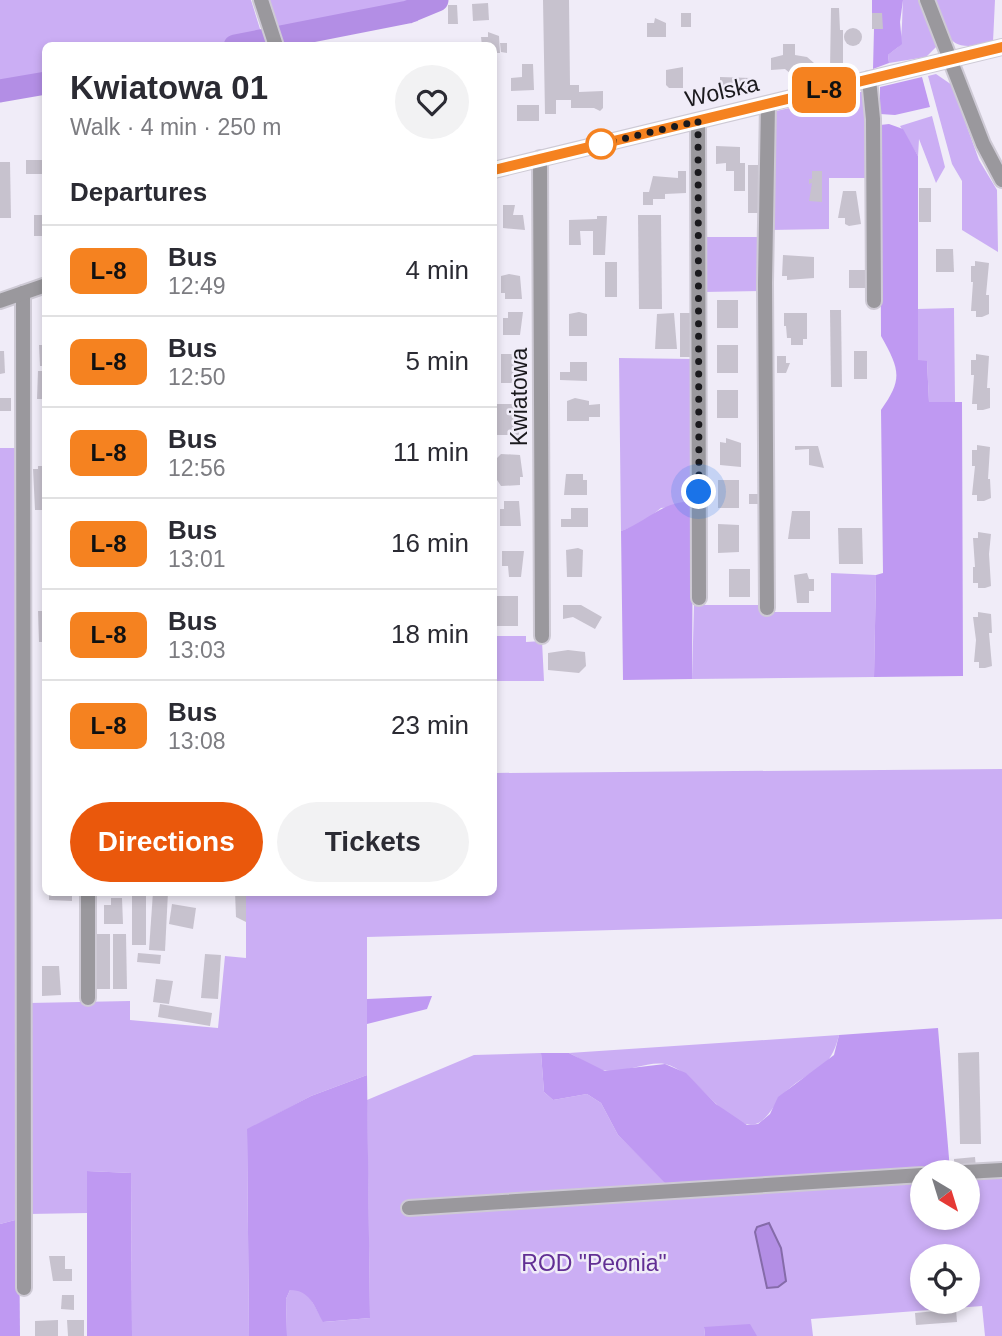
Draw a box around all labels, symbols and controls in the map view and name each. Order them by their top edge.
button: heart [395,65,469,139]
line badge: L-8 [784,67,864,113]
text: Kwiatowa 01 [70,69,268,106]
street label: Wolska [683,70,762,112]
text: L-8 [806,76,842,103]
text: Walk · 4 min · 250 m [70,114,281,140]
unlabelled marker [586,129,616,159]
text: Departures [70,177,207,207]
text: Bus [168,242,217,272]
text: 4 min [405,255,469,285]
text: L-8 [91,257,127,284]
text: 12:49 [168,273,226,299]
text: Bus [168,333,217,363]
text: 5 min [405,346,469,376]
text: L-8 [91,348,127,375]
street label: Kwiatowa [506,348,532,446]
text: 12:50 [168,364,226,390]
text: Bus [168,424,217,454]
text: 11 min [393,437,469,467]
text: L-8 [91,439,127,466]
text: 12:56 [168,455,226,481]
your location [681,474,716,509]
text: Bus [168,515,217,545]
text: 16 min [391,528,469,558]
text: L-8 [91,530,127,557]
text: 13:01 [168,546,226,572]
text: Bus [168,606,217,636]
text: 18 min [391,619,469,649]
text: L-8 [91,621,127,648]
text: 13:03 [168,637,226,663]
text: Bus [168,697,217,727]
text: 23 min [391,710,469,740]
text: L-8 [91,712,127,739]
text: 13:08 [168,728,226,754]
button: Directions [70,802,263,882]
button: Tickets [277,802,469,882]
north arrow [910,1160,980,1230]
map controls [910,1160,980,1314]
button: locate [910,1244,980,1314]
park label: ROD "Peonia" [521,1250,667,1276]

